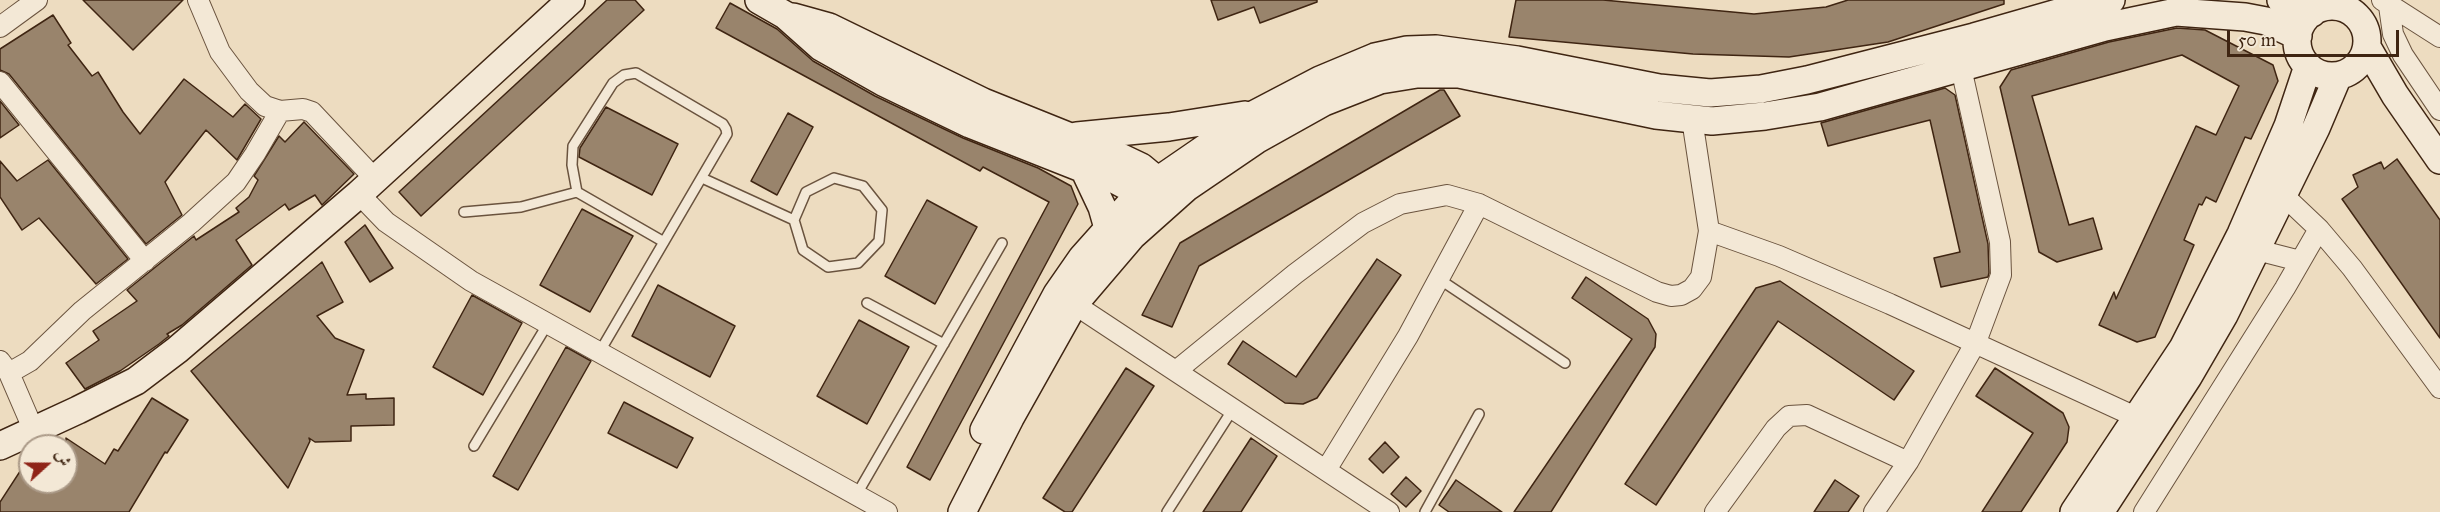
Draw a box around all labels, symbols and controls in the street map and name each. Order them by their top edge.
scale bar [2230,18,2402,56]
text: 50 m [2238,29,2276,51]
north arrow [18,434,78,494]
text: ش [52,447,75,469]

